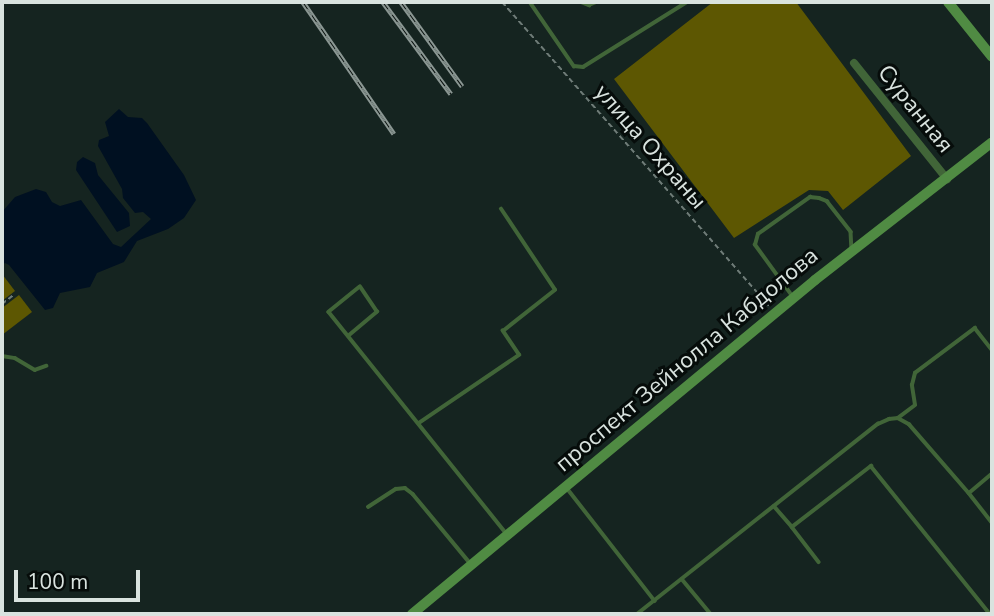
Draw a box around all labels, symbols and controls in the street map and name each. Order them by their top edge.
street label: Суранная [871,60,959,158]
street label: улица Охраны [588,79,712,215]
street label: проспект Зейнолла Кабдолова [550,242,824,478]
scale bar [18,556,144,600]
text: 100 m [27,568,88,596]

